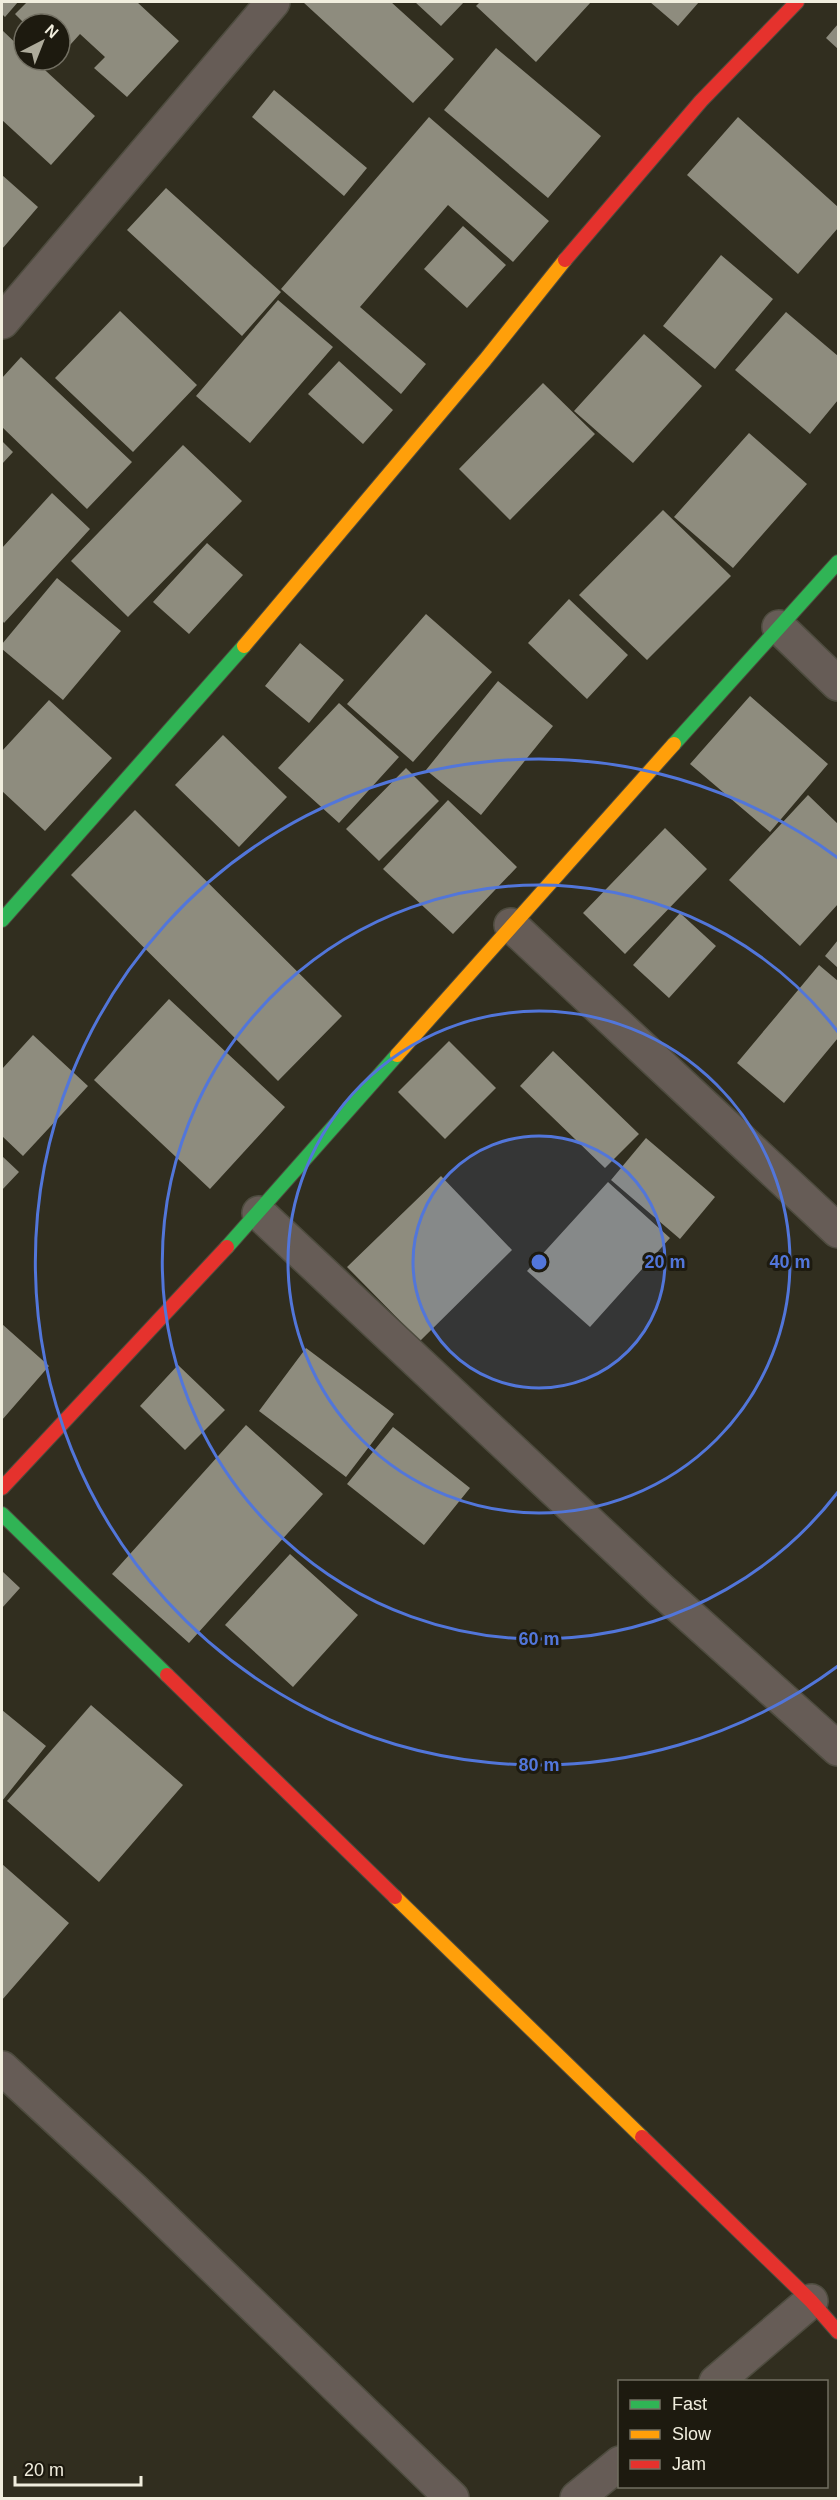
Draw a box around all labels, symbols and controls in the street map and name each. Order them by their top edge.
north arrow [12,12,72,72]
text: N [42,21,62,41]
centre of rings [529,1252,549,1272]
text: 20 m [644,1252,686,1272]
text: 40 m [769,1252,811,1272]
text: 60 m [518,1629,560,1649]
text: 80 m [518,1755,560,1775]
legend [618,2380,828,2488]
text: Fast [672,2394,707,2414]
text: Slow [672,2424,712,2444]
scale bar [15,2449,141,2487]
text: Jam [672,2454,706,2474]
text: 20 m [24,2460,64,2480]

